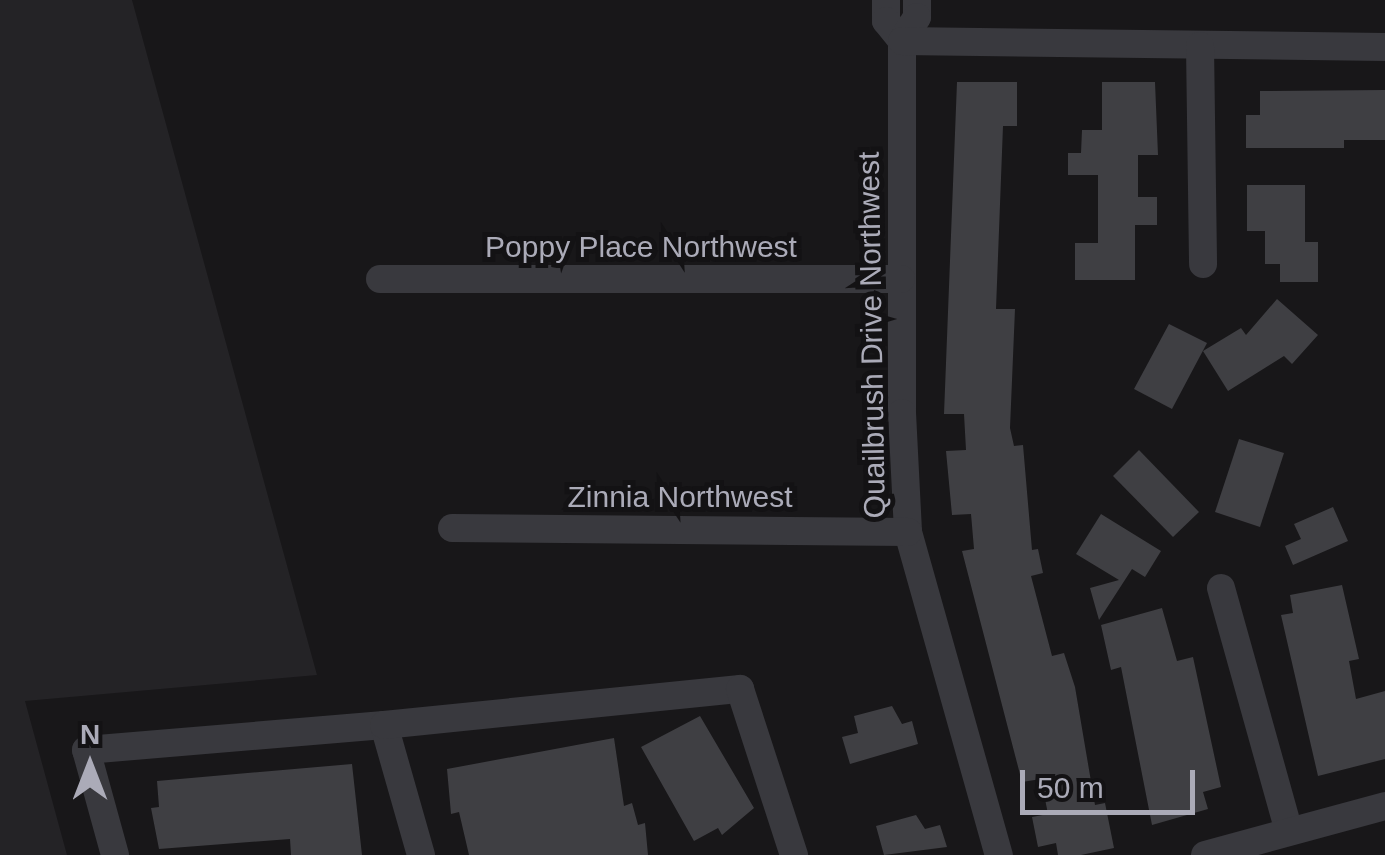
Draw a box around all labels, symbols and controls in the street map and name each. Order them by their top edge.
street label: Quailbrush Drive Northwest [851,151,893,519]
street label: Poppy Place Northwest [485,229,797,265]
street label: Zinnia Northwest [567,479,793,515]
north arrow [40,715,140,815]
text: N [80,719,100,750]
scale bar [1025,750,1200,812]
text: 50 m [1037,771,1104,804]

